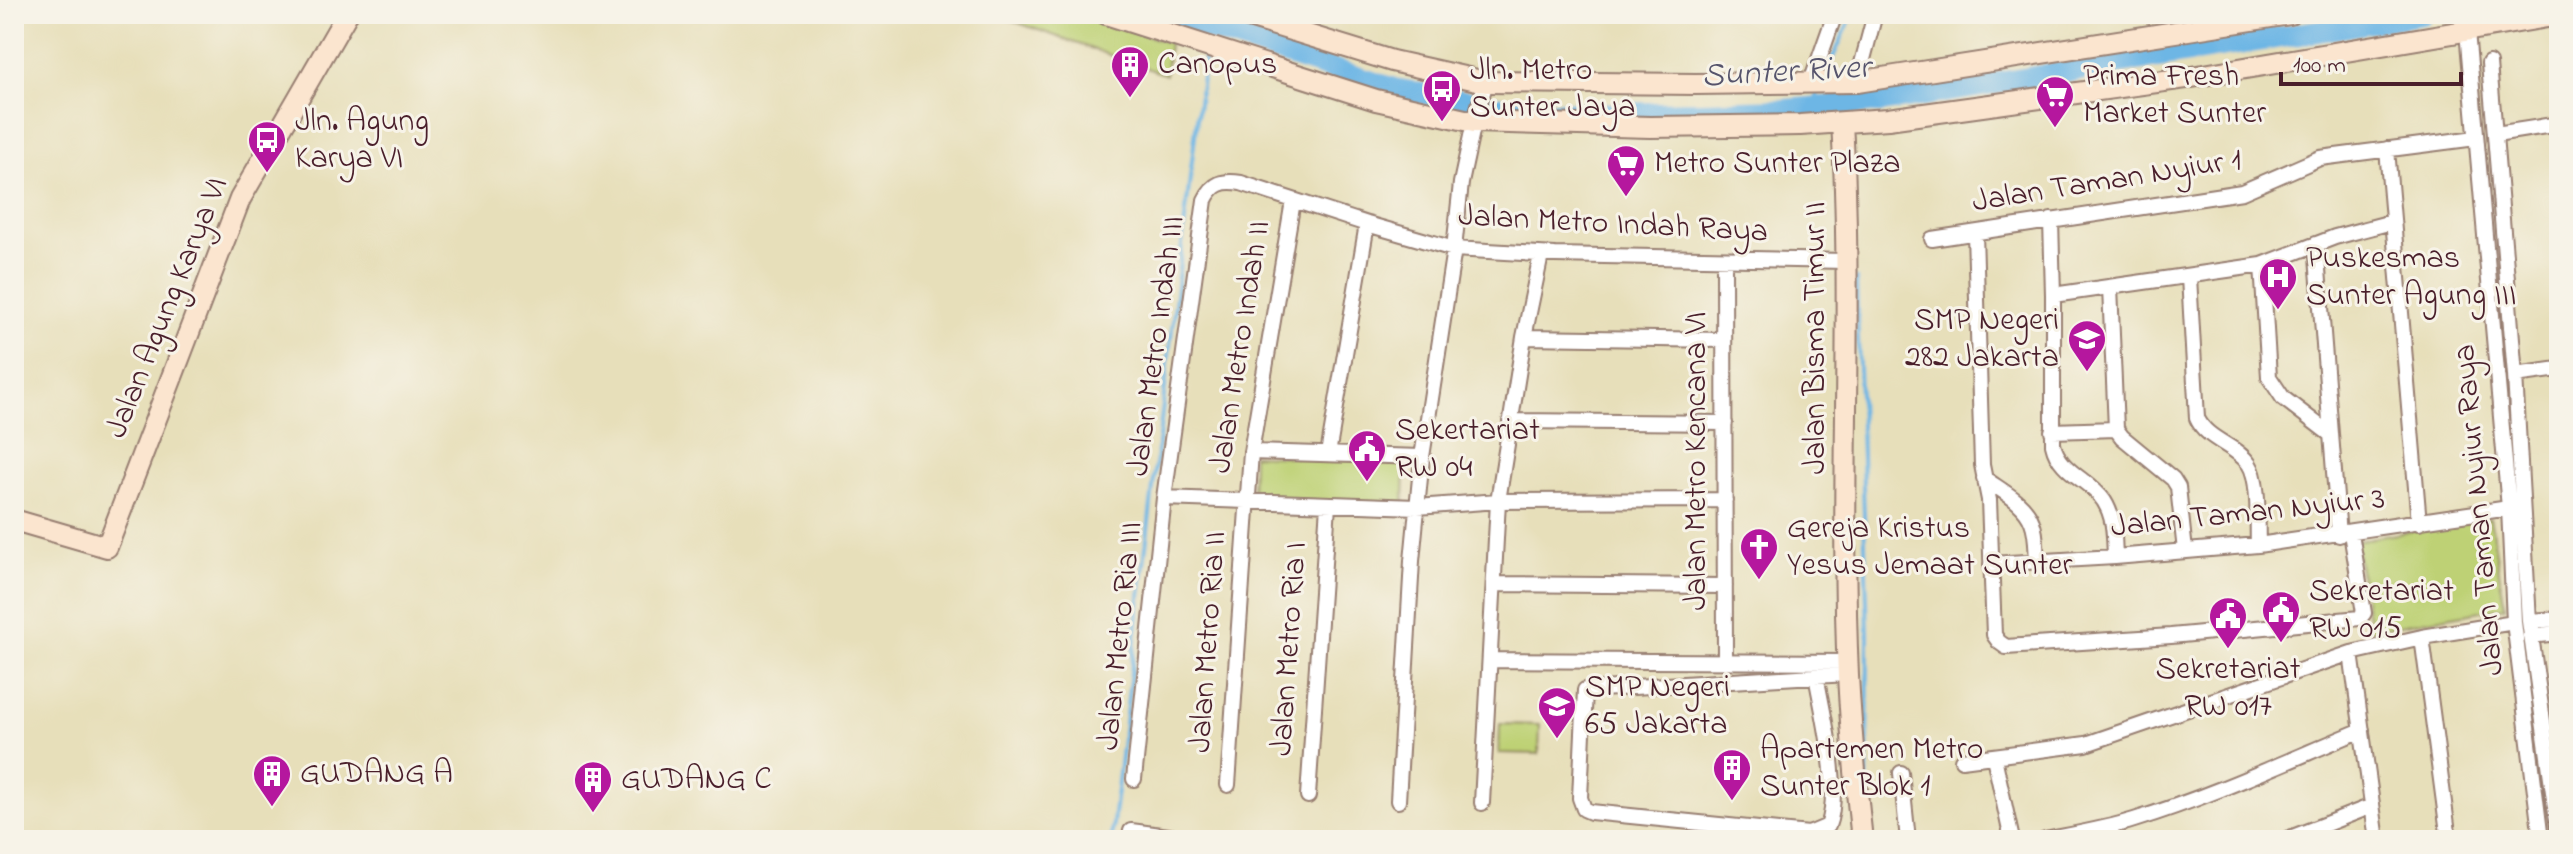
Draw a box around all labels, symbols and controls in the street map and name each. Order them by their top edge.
scale bar [2281,36,2461,86]
place label: Canopus [1158,42,1277,89]
water label: Sunter River [1701,43,1876,102]
building icon: Canopus [1109,44,1151,99]
place label: Jln. Metro Sunter Jaya [1470,48,1636,132]
text: 100 m [2293,49,2346,84]
place label: Prima Fresh Market Sunter [2083,54,2266,138]
bus stop icon: Jln. Metro Sunter Jaya [1421,68,1463,123]
supermarket icon: Prima Fresh Market Sunter [2034,74,2076,129]
place label: Jln. Agung Karya VI [295,99,429,183]
bus stop icon: Jln. Agung Karya VI [246,119,288,174]
street label: Jalan Taman Nyiur 1 [1969,137,2245,227]
place label: Metro Sunter Plaza [1654,141,1901,188]
supermarket icon: Metro Sunter Plaza [1605,143,1647,198]
street label: Jalan Agung Karya VI [94,170,242,446]
street label: Jalan Metro Indah Raya [1457,193,1769,257]
street label: Jalan Bisma Timur II [1793,201,1840,475]
street label: Jalan Metro Indah III [1115,213,1199,479]
street label: Jalan Metro Indah II [1198,217,1284,477]
place label: Puskesmas Sunter Agung III [2306,236,2517,320]
hospital icon: Puskesmas Sunter Agung III [2257,256,2299,311]
place label: SMP Negeri 282 Jakarta [1905,298,2059,382]
street label: Jalan Metro Kencana VI [1674,311,1721,611]
school or university icon: SMP Negeri 282 Jakarta [2066,318,2108,373]
street label: Jalan Taman Nyiur Raya [2442,342,2518,678]
place label: Sekertariat RW 04 [1395,408,1540,492]
public building icon: Sekertariat RW 04 [1346,428,1388,483]
street label: Jalan Taman Nyiur 3 [2109,476,2387,552]
place label: Gereja Kristus Yesus Jemaat Sunter [1787,506,2073,590]
street label: Jalan Metro Ria III [1086,519,1156,753]
church icon: Gereja Kristus Yesus Jemaat Sunter [1738,526,1780,581]
street label: Jalan Metro Ria II [1178,530,1240,754]
street label: Jalan Metro Ria I [1259,540,1321,758]
place label: Sekretariat RW 015 [2309,569,2454,653]
public building icon: Sekretariat RW 015 [2260,589,2302,644]
public building icon: Sekretariat RW 017 [2207,595,2249,650]
place label: Sekretariat RW 017 [2156,647,2301,731]
place label: SMP Negeri 65 Jakarta [1585,665,1730,749]
school or university icon: SMP Negeri 65 Jakarta [1536,685,1578,740]
place label: Apartemen Metro Sunter Blok 1 [1760,727,1983,811]
building icon: Apartemen Metro Sunter Blok 1 [1711,747,1753,802]
place label: GUDANG A [300,751,453,798]
building icon: GUDANG A [251,753,293,808]
place label: GUDANG C [621,757,772,804]
building icon: GUDANG C [572,759,614,814]

